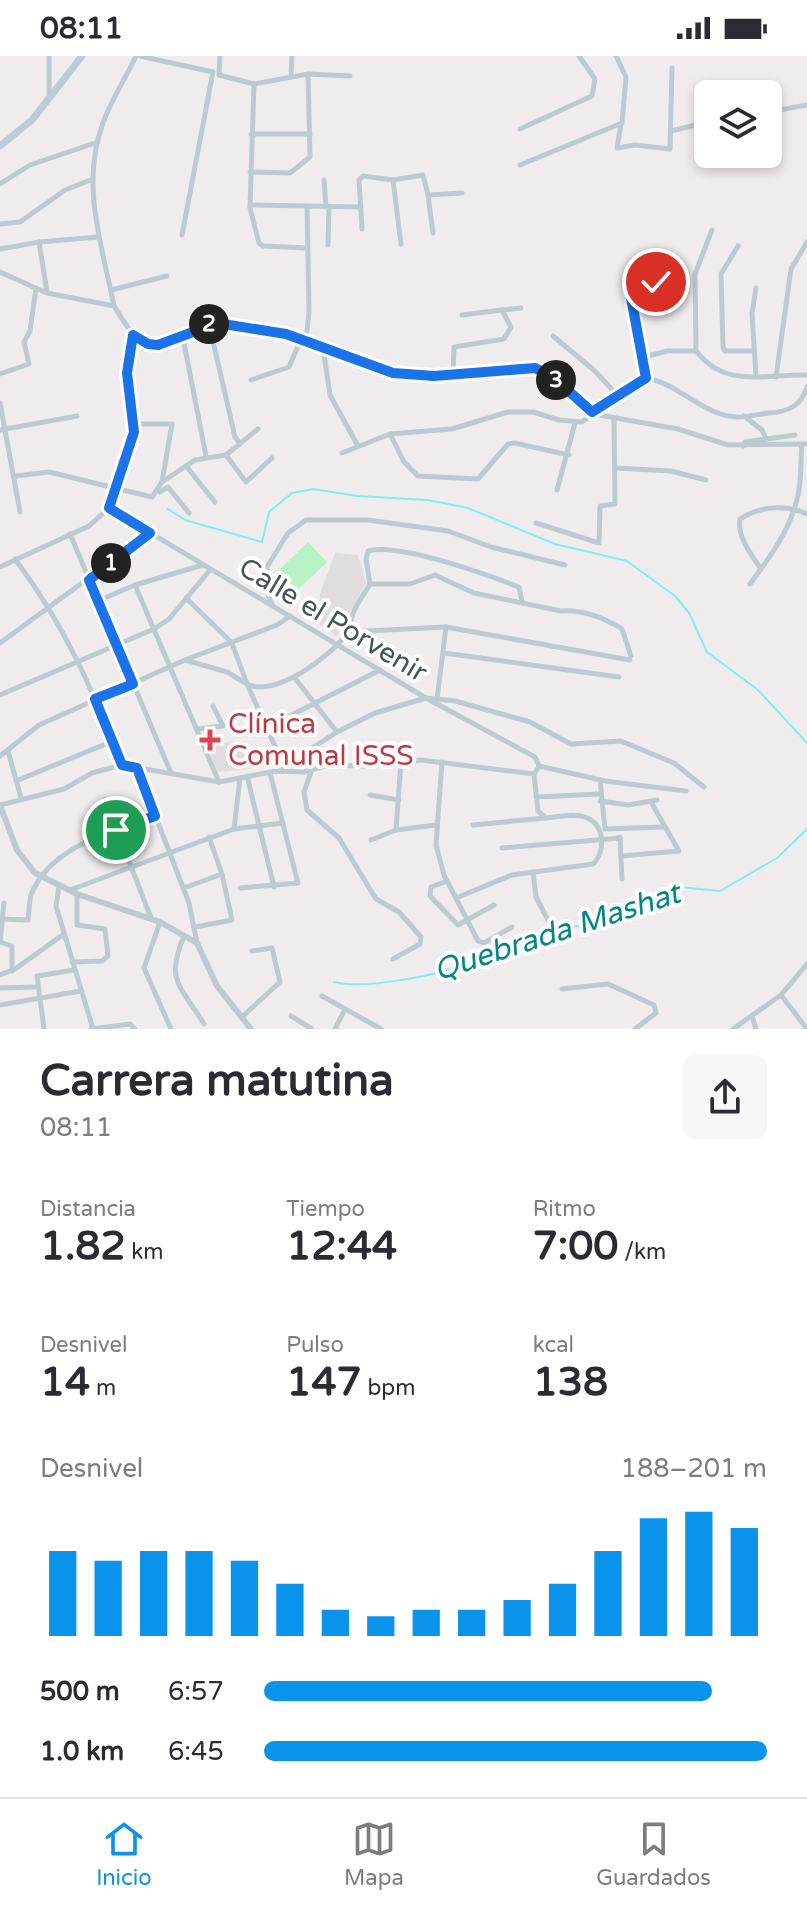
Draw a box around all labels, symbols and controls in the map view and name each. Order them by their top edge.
text: 08:11 [40,10,123,47]
map controls [694,80,782,168]
button: layers [694,80,782,168]
pin [622,248,690,316]
icon: check [634,260,678,304]
pin: 2 [189,304,229,344]
text: 2 [202,311,216,337]
pin: 3 [536,360,576,400]
text: 3 [549,367,563,393]
pin: 1 [91,543,131,583]
text: 1 [104,550,118,576]
street label: Calle el Porvenir [233,550,434,690]
place label: Clínica Comunal ISSS [228,707,413,773]
marker: Clínica Comunal ISSS [199,729,221,751]
pin [82,796,150,864]
icon: arrive [94,808,138,852]
water label: Quebrada Mashat [429,874,688,989]
text: Carrera matutina [40,1055,394,1108]
button: share [683,1055,767,1139]
text: 08:11 [40,1112,112,1143]
text: Distancia [40,1196,136,1222]
text: Tiempo [286,1196,365,1222]
text: Ritmo [533,1196,596,1222]
text: 1.82 [40,1222,126,1270]
text: 12:44 [286,1222,397,1270]
text: 7:00 [533,1222,618,1270]
text: km [126,1239,163,1265]
text: /km [618,1239,666,1265]
text: Desnivel [40,1332,127,1358]
text: Pulso [286,1332,344,1358]
text: kcal [533,1332,574,1358]
text: 14 [40,1358,90,1406]
text: 147 [286,1358,362,1406]
text: 138 [533,1358,608,1406]
text: m [90,1375,116,1401]
text: bpm [362,1375,415,1401]
text: Desnivel [40,1453,143,1484]
text: 188–201 m [621,1453,767,1484]
text: 500 m [40,1676,120,1707]
text: 6:57 [168,1676,224,1707]
text: 1.0 km [40,1736,124,1767]
text: 6:45 [168,1736,224,1767]
tab: Inicio [96,1817,152,1891]
tab: Mapa [344,1817,404,1891]
tab: Guardados [596,1817,711,1891]

